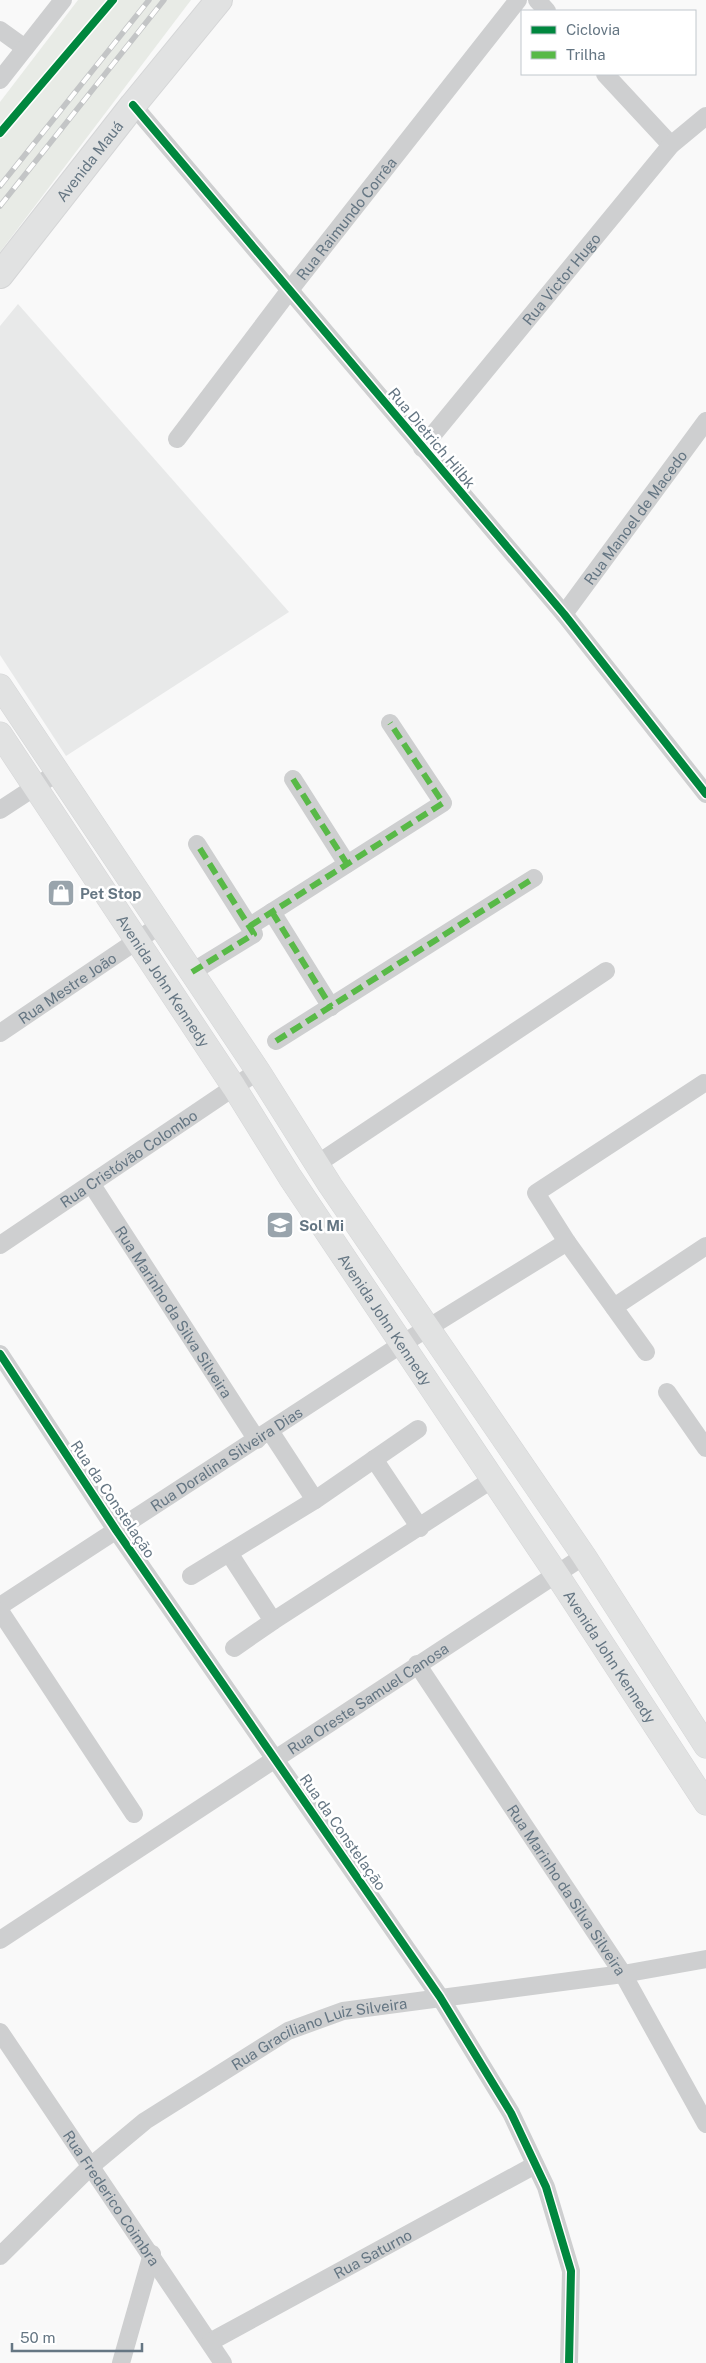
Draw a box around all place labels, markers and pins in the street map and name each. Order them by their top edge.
shop icon: Pet Stop [46,878,76,908]
place label: Pet Stop [80,885,141,902]
school or university icon: Sol Mi [265,1210,295,1240]
place label: Sol Mi [299,1217,344,1234]

